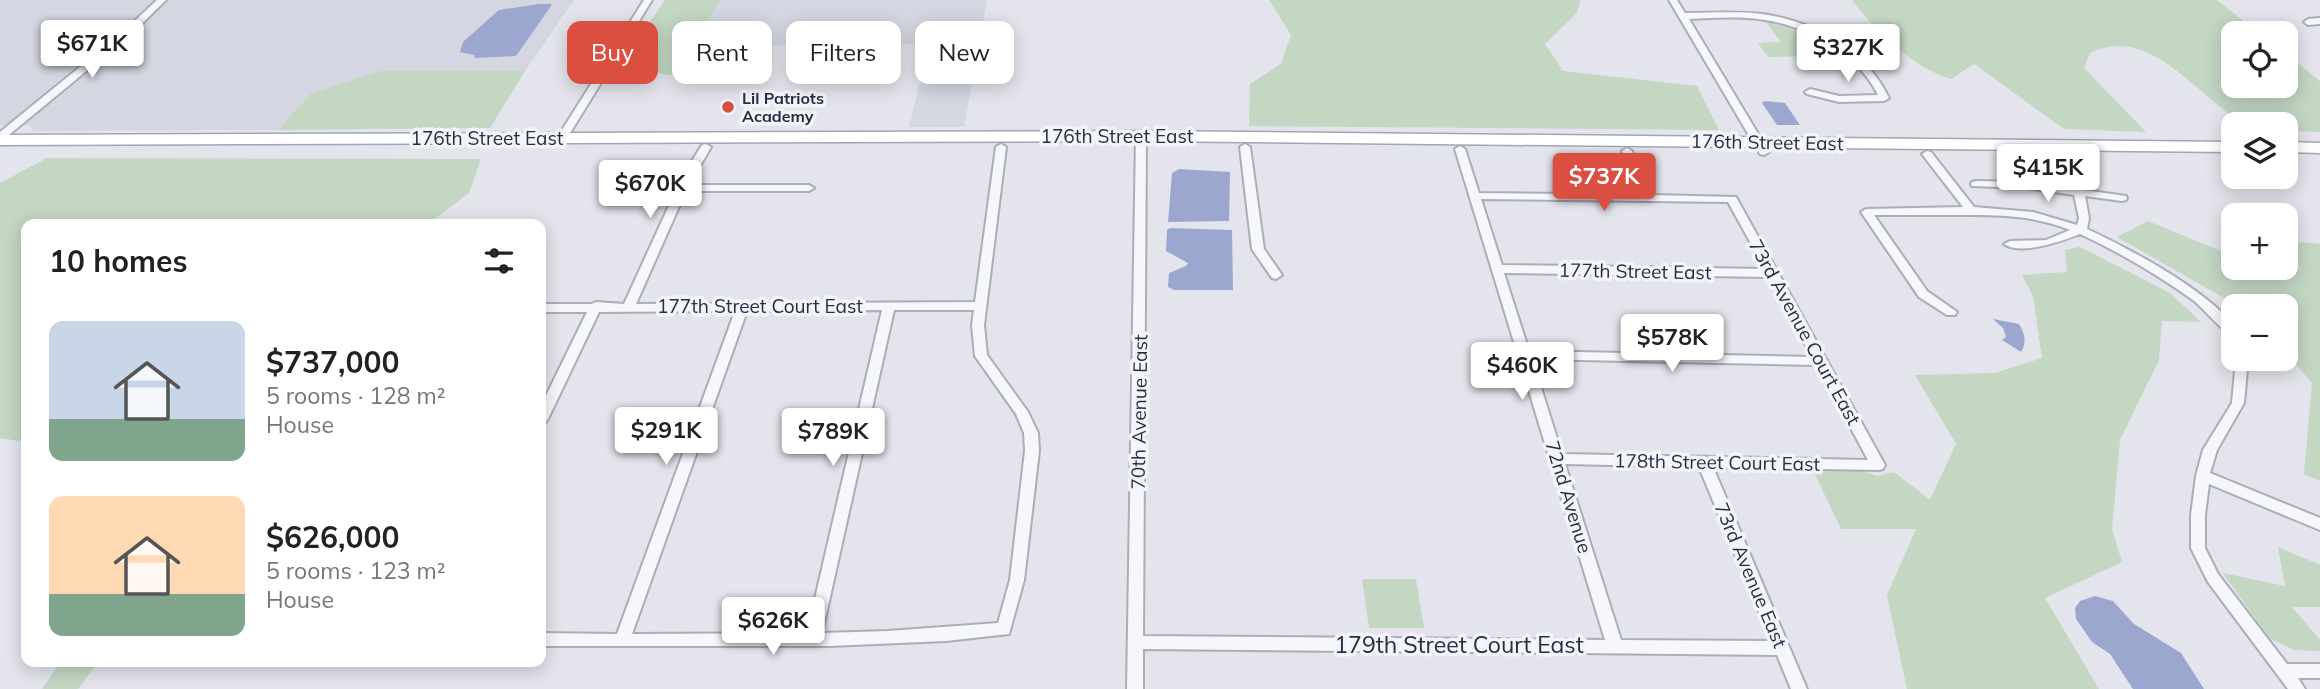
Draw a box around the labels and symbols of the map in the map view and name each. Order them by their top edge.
pin: $671K [43,20,141,80]
pin: $327K [1799,24,1897,84]
place label: Lil Patriots Academy [742,88,824,126]
marker: Lil Patriots Academy [720,99,736,115]
street label: 176th Street East [1041,124,1194,148]
street label: 176th Street East [411,126,564,150]
street label: 176th Street East [1690,129,1844,155]
pin: $415K [1999,144,2097,204]
pin: $737K [1555,154,1653,213]
pin: $670K [601,160,699,220]
street label: 73rd Avenue Court East [1744,235,1866,429]
street label: 177th Street East [1558,258,1712,284]
street label: 177th Street Court East [657,294,863,318]
pin: $578K [1623,314,1721,374]
street label: 70th Avenue East [1126,334,1152,490]
pin: $460K [1473,342,1571,402]
pin: $291K [617,407,715,467]
pin: $789K [784,408,882,468]
street label: 72nd Avenue [1540,438,1598,556]
street label: 178th Street Court East [1614,448,1821,476]
street label: 73rd Avenue East [1710,499,1793,652]
pin: $626K [724,598,822,657]
street label: 179th Street Court East [1334,630,1584,659]

